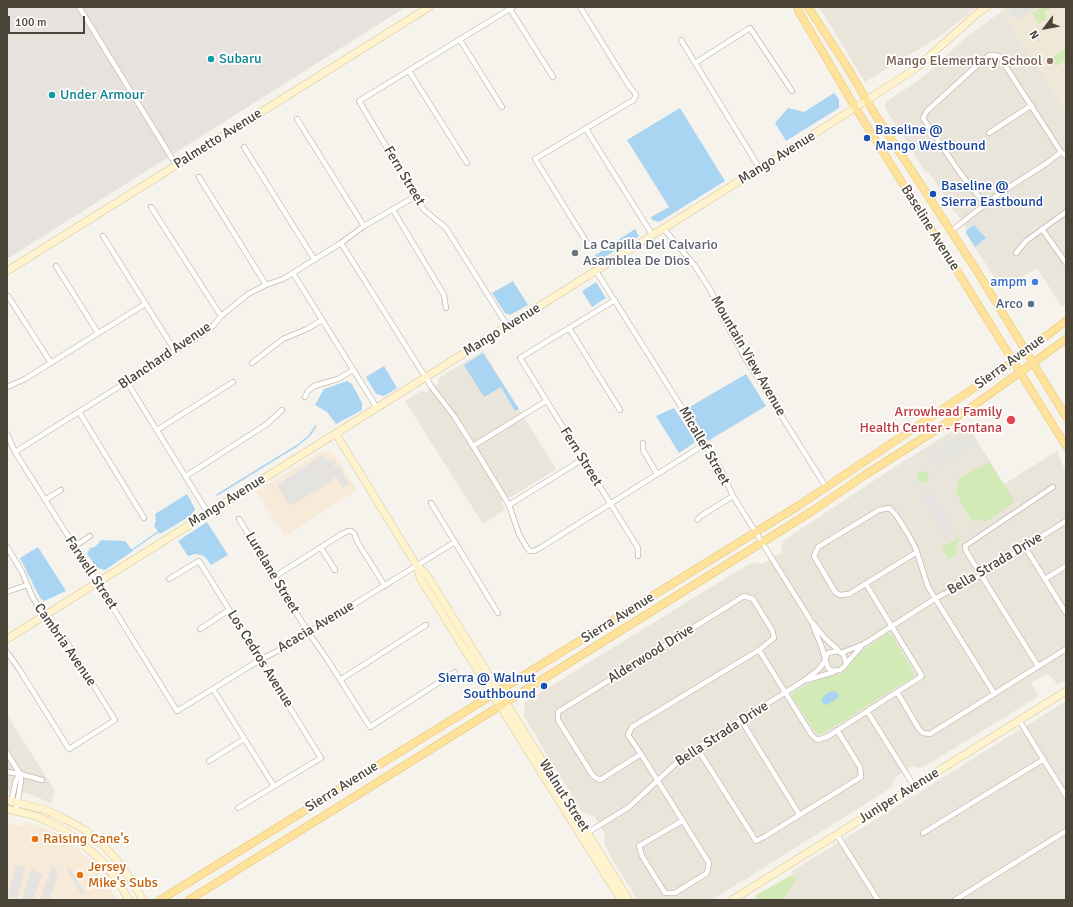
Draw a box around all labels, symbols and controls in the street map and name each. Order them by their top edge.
scale bar [10,8,87,34]
north arrow [1025,8,1065,48]
text: 100 m [15,15,47,30]
text: N [1027,28,1042,41]
place label: Subaru [219,51,262,67]
place label: Mango Elementary School [886,53,1042,69]
marker: Subaru [206,54,216,64]
marker: Mango Elementary School [1045,56,1055,66]
place label: Under Armour [60,87,145,103]
marker: Under Armour [47,90,57,100]
street label: Palmetto Avenue [171,105,265,173]
place label: Baseline @ Mango Westbound [875,122,986,154]
street label: Mango Avenue [735,128,819,188]
marker: Baseline @ Mango Westbound [862,133,872,143]
street label: Fern Street [380,143,428,209]
place label: Baseline @ Sierra Eastbound [941,178,1043,210]
street label: Baseline Avenue [897,182,963,274]
marker: Baseline @ Sierra Eastbound [928,189,938,199]
place label: La Capilla Del Calvario Asamblea De Dios [583,237,718,270]
marker: La Capilla Del Calvario Asamblea De Dios [570,248,580,258]
place label: ampm [990,274,1027,290]
marker: ampm [1030,277,1040,287]
street label: Mountain View Avenue [707,293,789,419]
place label: Arco [996,296,1023,312]
marker: Arco [1026,299,1036,309]
street label: Mango Avenue [460,300,544,360]
street label: Blanchard Avenue [116,319,214,393]
street label: Sierra Avenue [972,331,1048,393]
street label: Micallef Street [675,404,733,488]
place label: Arrowhead Family Health Center - Fontana [859,404,1002,436]
marker: Arrowhead Family Health Center - Fontana [1005,414,1017,426]
street label: Fern Street [556,424,606,490]
street label: Mango Avenue [185,471,269,531]
street label: Lurelane Street [241,529,303,617]
street label: Bella Strada Drive [945,529,1045,599]
street label: Farwell Street [61,533,121,613]
street label: Sierra Avenue [578,589,658,647]
street label: Acacia Avenue [275,598,357,656]
street label: Cambria Avenue [30,600,100,690]
street label: Los Cedros Avenue [223,607,297,711]
street label: Alderwood Drive [605,621,697,687]
place label: Sierra @ Walnut Southbound [438,670,536,702]
marker: Sierra @ Walnut Southbound [539,681,549,691]
street label: Bella Strada Drive [672,698,772,770]
street label: Walnut Street [535,757,593,835]
street label: Sierra Avenue [302,758,382,816]
street label: Juniper Avenue [856,765,942,827]
place label: Raising Cane's [43,831,129,847]
marker: Raising Cane's [30,834,40,844]
place label: Jersey Mike's Subs [88,859,158,892]
marker: Jersey Mike's Subs [75,870,85,880]

